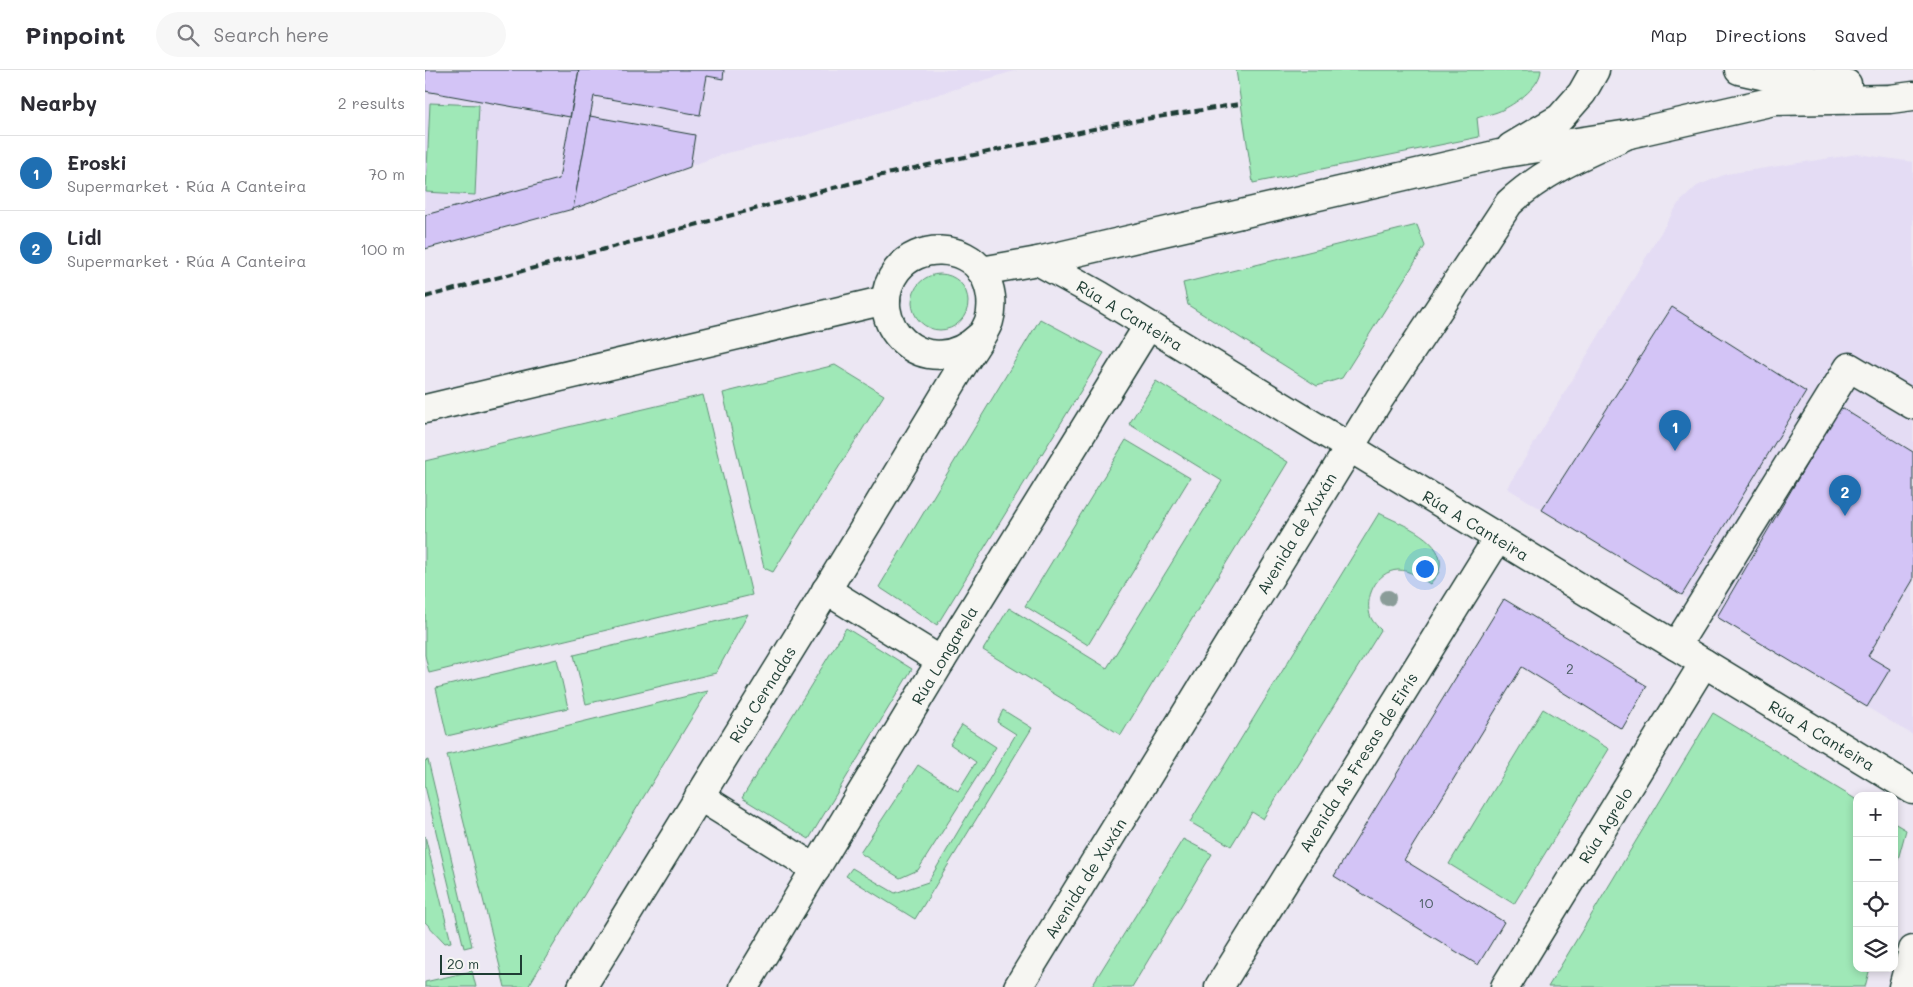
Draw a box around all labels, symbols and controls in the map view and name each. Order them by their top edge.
search box [156,12,506,57]
text: Pinpoint [25,19,126,50]
icon: search [174,21,202,49]
text: Search here [214,22,329,47]
text: Map [1650,23,1687,47]
text: Directions [1715,23,1807,47]
text: Saved [1835,23,1888,47]
text: Nearby [20,89,97,116]
text: 2 results [338,92,405,113]
text: Eroski [67,150,127,175]
text: 1 [32,163,40,184]
text: 70 m [368,163,405,184]
text: Supermarket · Rúa A Canteira [67,175,306,196]
text: Lidl [67,225,102,250]
text: 2 [32,238,40,259]
text: 100 m [360,238,405,259]
text: Supermarket · Rúa A Canteira [67,250,306,271]
street label: Rúa A Canteira [1073,275,1187,355]
pin: 1 [1659,410,1691,451]
street label: Avenida de Xuxán [1251,468,1341,598]
pin: 2 [1829,475,1861,516]
street label: Rúa A Canteira [1419,485,1533,565]
your location [1412,556,1438,582]
street label: Rúa Longarela [906,602,982,708]
street label: Rúa Cernadas [724,642,800,746]
house number: 2 [1566,659,1574,678]
street label: Avenida As Fresas de Eirís [1294,668,1422,856]
street label: Rúa A Canteira [1765,695,1879,775]
street label: Rúa Agrelo [1573,783,1637,867]
map controls [1853,792,1898,972]
button: + [1853,792,1898,837]
street label: Avenida de Xuxán [1039,814,1131,942]
button: − [1853,837,1898,882]
button: locate [1853,882,1898,927]
house number: 10 [1419,893,1434,912]
button: layers [1853,927,1898,972]
scale bar [440,952,523,975]
text: 20 m [447,954,479,973]

